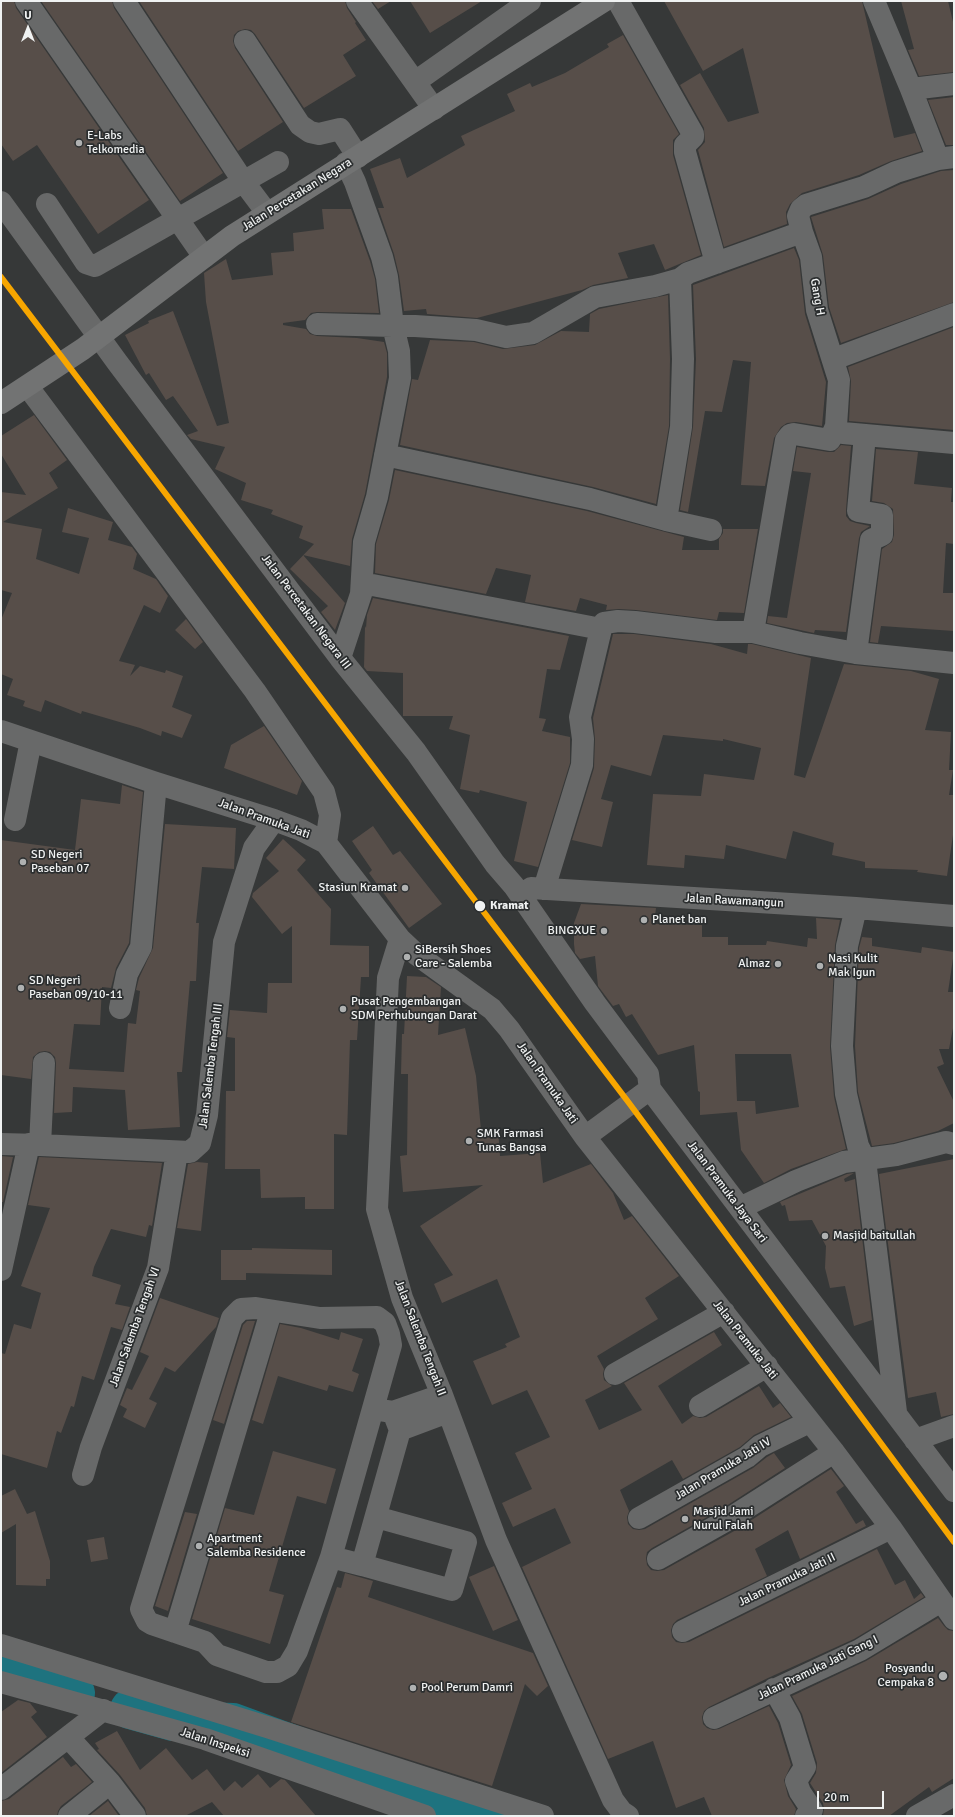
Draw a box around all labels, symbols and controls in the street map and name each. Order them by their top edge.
north arrow [8,8,48,48]
text: U [24,9,32,22]
place label: E-Labs Telkomedia [87,129,145,157]
marker: E-Labs Telkomedia [74,138,84,148]
street label: Jalan Percetakan Negara [239,155,355,235]
street label: Gang H [807,277,827,317]
street label: Jalan Percetakan Negara III [258,552,354,672]
street label: Jalan Pramuka Jati [216,796,312,842]
place label: SD Negeri Paseban 07 [31,848,89,876]
marker: SD Negeri Paseban 07 [18,857,28,867]
place label: Stasiun Kramat [318,881,397,895]
marker: Stasiun Kramat [400,883,410,893]
street label: Jalan Rawamangun [684,891,784,911]
marker: Kramat [473,899,487,913]
place label: Kramat [490,899,529,913]
place label: Planet ban [652,913,707,927]
marker: Planet ban [639,915,649,925]
place label: BINGXUE [548,924,596,938]
marker: BINGXUE [599,926,609,936]
place label: SiBersih Shoes Care - Salemba [415,943,492,971]
marker: SiBersih Shoes Care - Salemba [402,952,412,962]
place label: Nasi Kulit Mak Igun [828,952,878,980]
place label: Almaz [738,957,770,971]
marker: Almaz [773,959,783,969]
marker: Nasi Kulit Mak Igun [815,961,825,971]
place label: SD Negeri Paseban 09/10-11 [29,974,123,1002]
marker: SD Negeri Paseban 09/10-11 [16,983,26,993]
place label: Pusat Pengembangan SDM Perhubungan Darat [351,995,477,1023]
street label: Jalan Salemba Tengah III [196,1002,226,1130]
marker: Pusat Pengembangan SDM Perhubungan Darat [338,1004,348,1014]
street label: Jalan Pramuka Jati [513,1039,581,1127]
place label: SMK Farmasi Tunas Bangsa [477,1127,547,1155]
marker: SMK Farmasi Tunas Bangsa [464,1136,474,1146]
street label: Jalan Pramuka Jaya Sari [684,1138,770,1246]
place label: Masjid baitullah [833,1229,916,1243]
marker: Masjid baitullah [820,1231,830,1241]
street label: Jalan Salemba Tengah VI [107,1265,163,1389]
street label: Jalan Salemba Tengah II [391,1278,449,1398]
street label: Jalan Pramuka Jati [710,1298,780,1382]
street label: Jalan Pramuka Jati IV [672,1435,774,1503]
place label: Masjid Jami Nurul Falah [693,1505,754,1533]
marker: Masjid Jami Nurul Falah [680,1514,690,1524]
place label: Apartment Salemba Residence [207,1532,306,1560]
marker: Apartment Salemba Residence [194,1541,204,1551]
street label: Jalan Pramuka Jati II [736,1550,838,1610]
street label: Jalan Pramuka Jati Gang I [756,1633,880,1703]
place label: Posyandu Cempaka 8 [878,1662,934,1690]
marker: Posyandu Cempaka 8 [937,1670,949,1682]
place label: Pool Perum Damri [421,1681,513,1695]
marker: Pool Perum Damri [408,1683,418,1693]
street label: Jalan Inspeksi [178,1725,252,1761]
scale bar [819,1783,886,1809]
text: 20 m [824,1790,849,1805]

